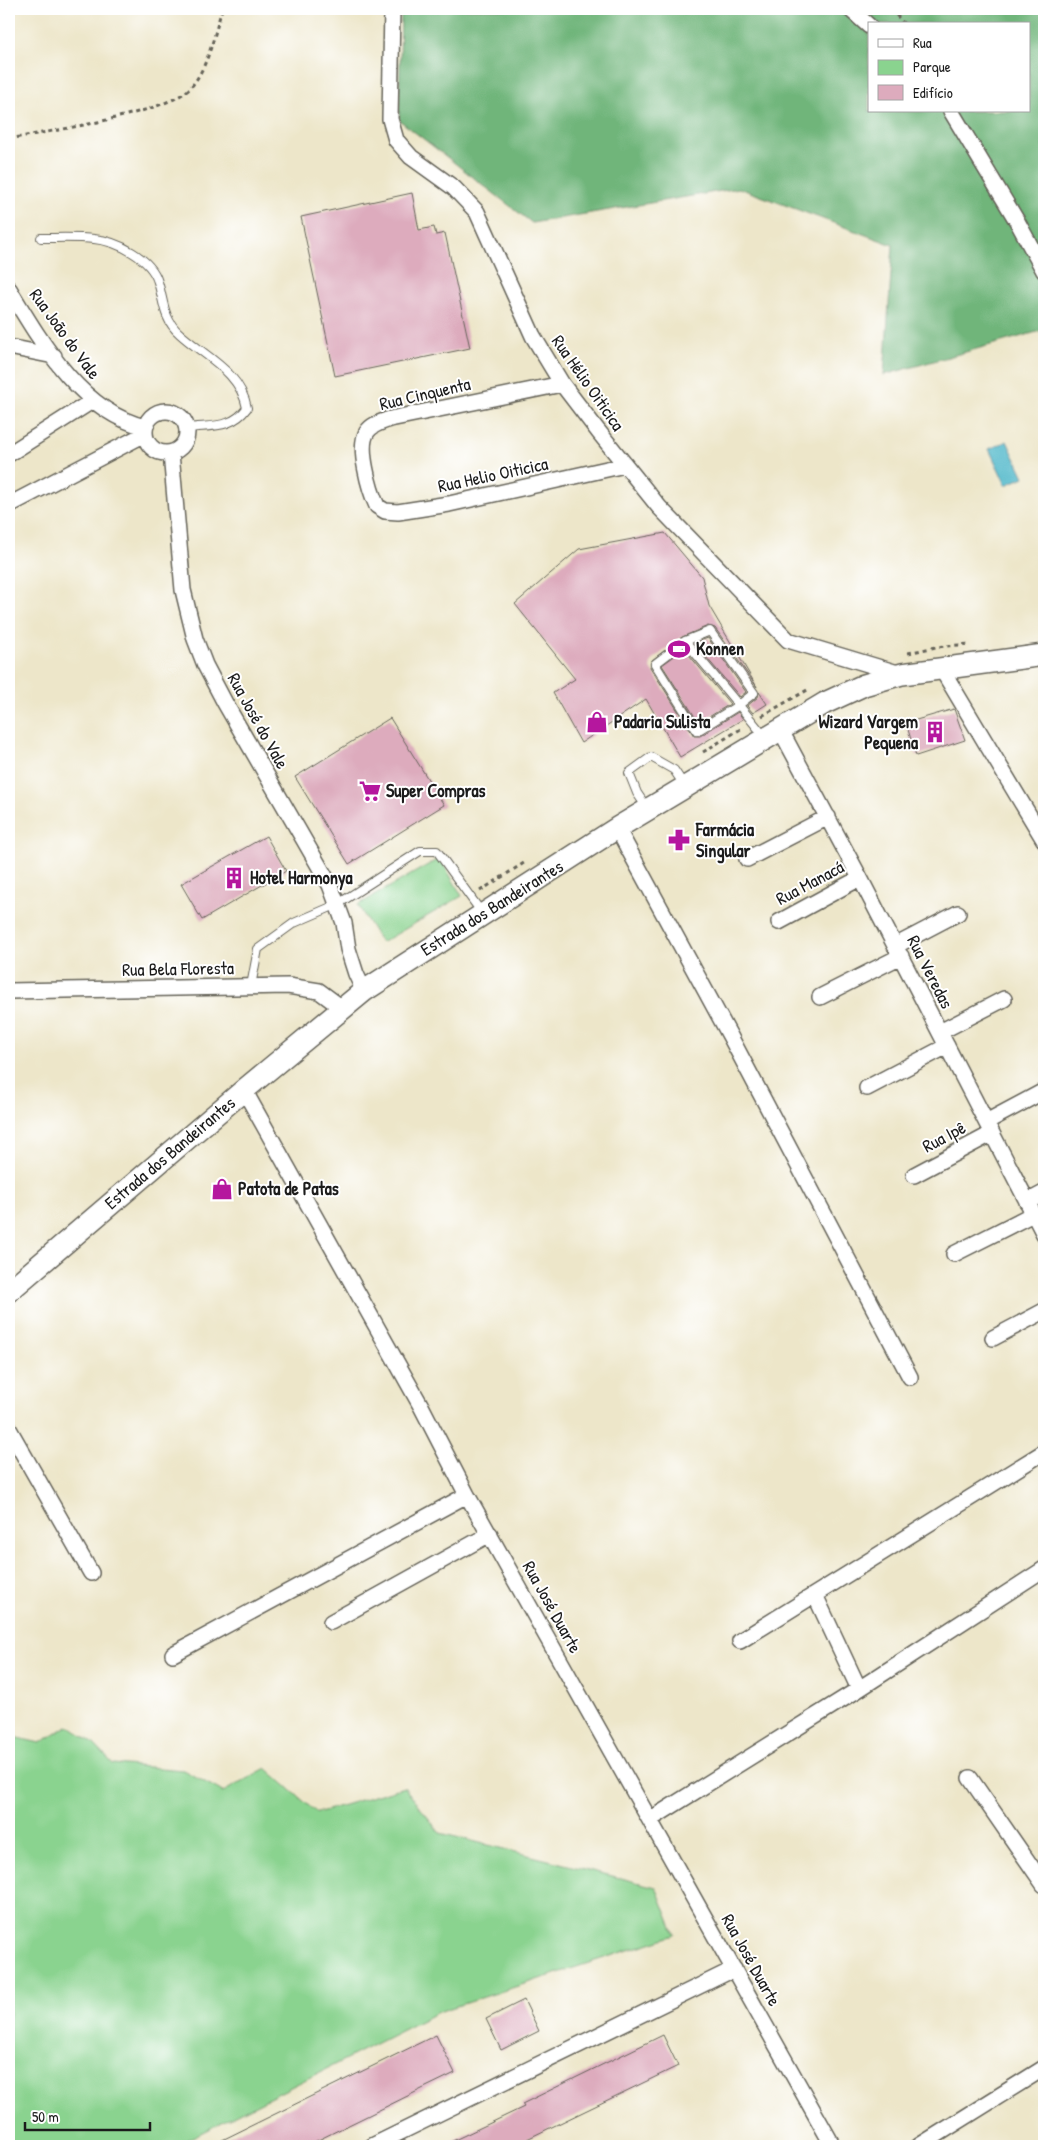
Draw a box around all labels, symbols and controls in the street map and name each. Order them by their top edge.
legend [868,22,1030,112]
text: Rua [913,32,932,53]
text: Parque [913,56,951,77]
text: Edifício [913,82,953,103]
street label: Rua João do Vale [24,283,107,384]
street label: Rua Hélio Oiticica [546,330,631,436]
street label: Rua Cinquenta [377,371,473,416]
street label: Rua Helio Oiticica [436,451,550,498]
sports icon: Konnen [666,636,692,662]
place label: Konnen [696,636,744,661]
street label: Rua José do Vale [222,668,295,773]
shop icon: Padaria Sulista [584,709,610,735]
place label: Padaria Sulista [614,709,711,734]
place label: Wizard Vargem Pequena [819,709,919,756]
building icon: Wizard Vargem Pequena [922,719,948,745]
supermarket icon: Super Compras [357,778,383,804]
place label: Super Compras [386,778,485,804]
place label: Farmácia Singular [695,817,755,864]
pharmacy icon: Farmácia Singular [666,827,692,853]
street label: Estrada dos Bandeirantes [416,854,568,962]
street label: Rua Manacá [771,854,848,911]
building icon: Hotel Harmonya [221,865,247,891]
place label: Hotel Harmonya [250,865,354,891]
street label: Rua Veredas [901,931,960,1013]
street label: Rua Bela Floresta [122,955,234,982]
street label: Estrada dos Bandeirantes [99,1090,240,1215]
street label: Rua Ipê [918,1115,970,1158]
shop icon: Patota de Patas [209,1176,235,1202]
place label: Patota de Patas [238,1176,339,1201]
street label: Rua José Duarte [517,1556,588,1657]
street label: Rua José Duarte [716,1909,787,2010]
scale bar [25,2100,150,2132]
text: 50 m [32,2106,59,2127]

